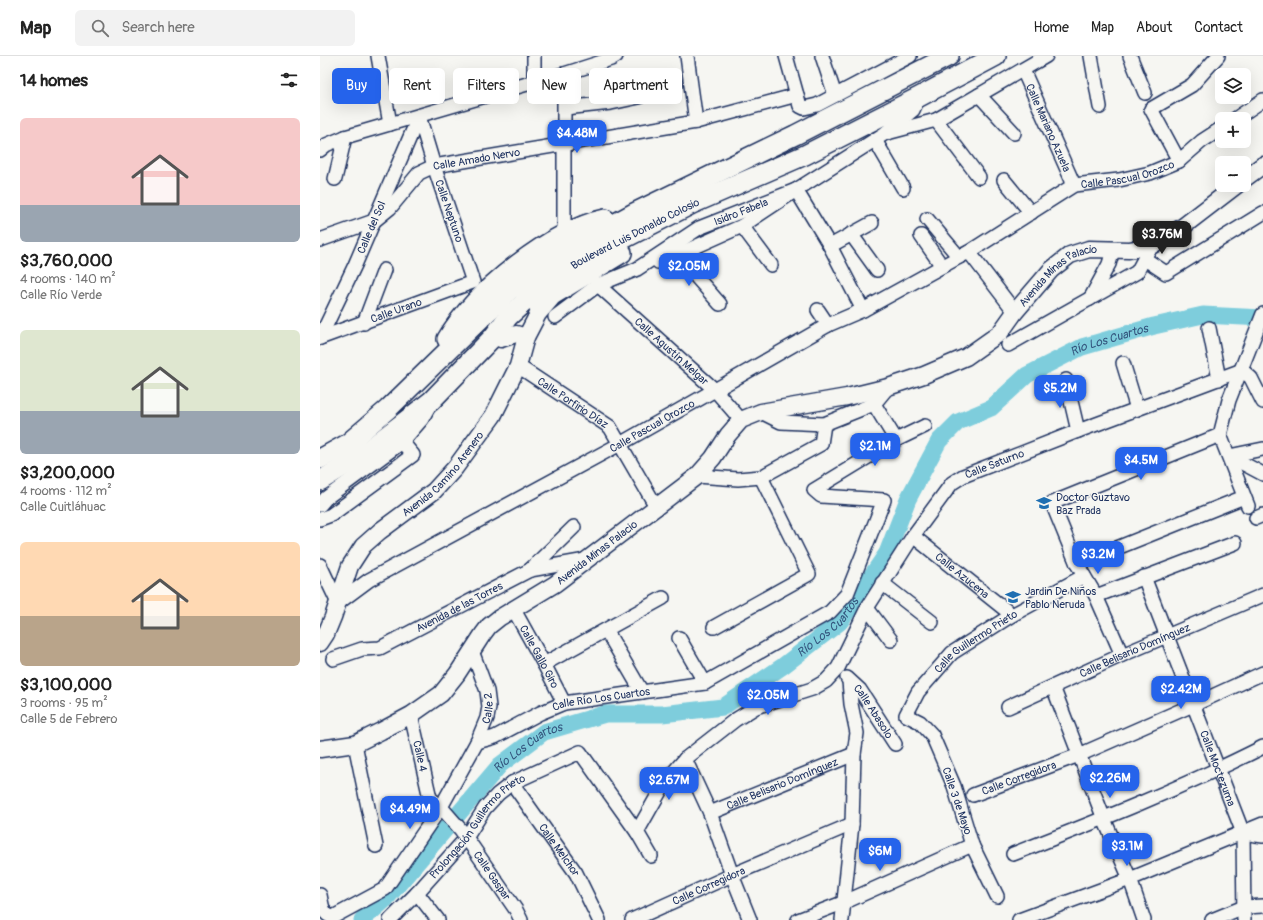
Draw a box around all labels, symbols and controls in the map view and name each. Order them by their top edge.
search box [75,10,355,46]
text: Map [20,16,51,40]
icon: search [89,17,111,39]
text: Search here [121,18,195,37]
text: Home [1034,19,1069,36]
text: Map [1091,19,1114,36]
text: About [1136,19,1172,36]
text: Contact [1194,19,1243,36]
chip: Buy [332,68,381,104]
chip: Rent [389,68,445,104]
chip: Filters [453,68,519,104]
chip: New [527,68,581,104]
chip: Apartment [589,68,682,104]
map controls [1215,68,1251,192]
button: layers [1215,68,1251,104]
icon: filters [278,69,300,91]
text: 14 homes [20,70,88,91]
street label: Calle Mariano Azuela [1023,82,1074,174]
button: + [1215,112,1251,148]
pin: $4.48M [544,120,610,154]
text: $4.48M [557,125,597,141]
icon: home [124,144,196,216]
street label: Calle Amado Nervo [432,145,521,173]
button: − [1215,156,1251,192]
street label: Calle Pascual Orozco [1080,157,1176,191]
street label: Calle Neptuno [432,178,466,244]
street label: Boulevard Luis Donaldo Colosio [568,195,701,272]
street label: Isidro Fabela [712,195,770,228]
street label: Calle del Sol [354,199,388,256]
pin: $3.76M [1129,221,1195,255]
text: $3.76M [1142,226,1182,242]
street label: Avenida Minas Palacio [1016,243,1097,309]
text: $3,760,000 [20,250,113,271]
pin: $2.05M [656,253,722,287]
text: $2.05M [668,258,710,274]
text: 4 rooms · 140 m² [20,271,116,287]
text: Calle Río Verde [20,287,102,303]
street label: Calle Urano [369,295,423,325]
street label: Calle Agustín Melgar [632,315,711,388]
water label: Río Los Cuartos [1068,320,1151,359]
icon: home [124,356,196,428]
street label: Calle Porfirio Díaz [535,374,611,431]
pin: $5.2M [1032,375,1088,409]
text: $5.2M [1043,380,1077,396]
street label: Calle Pascual Orozco [607,396,697,455]
street label: Avenida Camino Arenero [399,429,486,519]
pin: $2.1M [847,433,903,467]
text: $2.1M [859,438,891,454]
street label: Calle Saturno [963,446,1026,481]
pin: $4.5M [1113,447,1169,481]
text: $4.5M [1124,452,1158,468]
text: $3,200,000 [20,462,115,483]
text: 4 rooms · 112 m² [20,483,112,499]
place label: Doctor Guztavo Baz Prada [1056,491,1130,517]
school or university icon: Doctor Guztavo Baz Prada [1035,494,1053,512]
text: Calle Cuitláhuac [20,499,106,515]
street label: Avenida Minas Palacio [554,517,640,587]
pin: $3.2M [1070,541,1126,575]
text: $3.2M [1081,546,1115,562]
street label: Calle Azucena [933,550,992,601]
icon: home [124,568,196,640]
street label: Avenida de las Torres [414,579,505,635]
place label: Jardin De Niños Pablo Neruda [1025,585,1096,611]
school or university icon: Jardin De Niños Pablo Neruda [1004,588,1022,606]
water label: Río Los Cuartos [794,593,863,660]
street label: Calle Guillermo Prieto [931,607,1020,675]
street label: Calle Belisario Domínguez [1077,620,1192,680]
street label: Calle Gallo Giro [517,623,562,690]
text: $3,100,000 [20,674,112,695]
pin: $2.42M [1148,676,1214,710]
street label: Calle Abasolo [851,681,896,741]
text: $2.42M [1160,681,1202,697]
pin: $2.05M [735,682,801,716]
street label: Calle Río Los Cuartos [550,684,651,714]
text: $2.05M [747,687,789,703]
street label: Calle 2 [479,692,495,726]
text: 3 rooms · 95 m² [20,695,108,711]
text: Calle 5 de Febrero [20,711,117,727]
water label: Río Los Cuartos [490,719,565,775]
street label: Calle Moctezuma [1197,728,1238,808]
street label: Calle 4 [411,739,430,773]
street label: Calle Belisario Domínguez [724,755,840,812]
street label: Calle Corregidora [980,758,1058,798]
pin: $2.26M [1077,765,1143,799]
street label: Calle 3 de Mayo [939,766,975,836]
pin: $2.67M [636,767,702,801]
text: $2.26M [1089,770,1131,786]
street label: Prolongación Guillermo Prieto [427,771,527,881]
text: $2.67M [649,772,689,788]
pin: $4.49M [377,796,443,830]
text: $4.49M [389,801,431,817]
street label: Calle Melchor [536,821,583,878]
pin: $3.1M [1099,833,1155,867]
pin: $6M [861,838,899,872]
text: $3.1M [1111,838,1143,854]
text: $6M [868,843,892,859]
street label: Calle Gaspar [471,848,514,903]
street label: Calle Corregidora [670,864,747,908]

